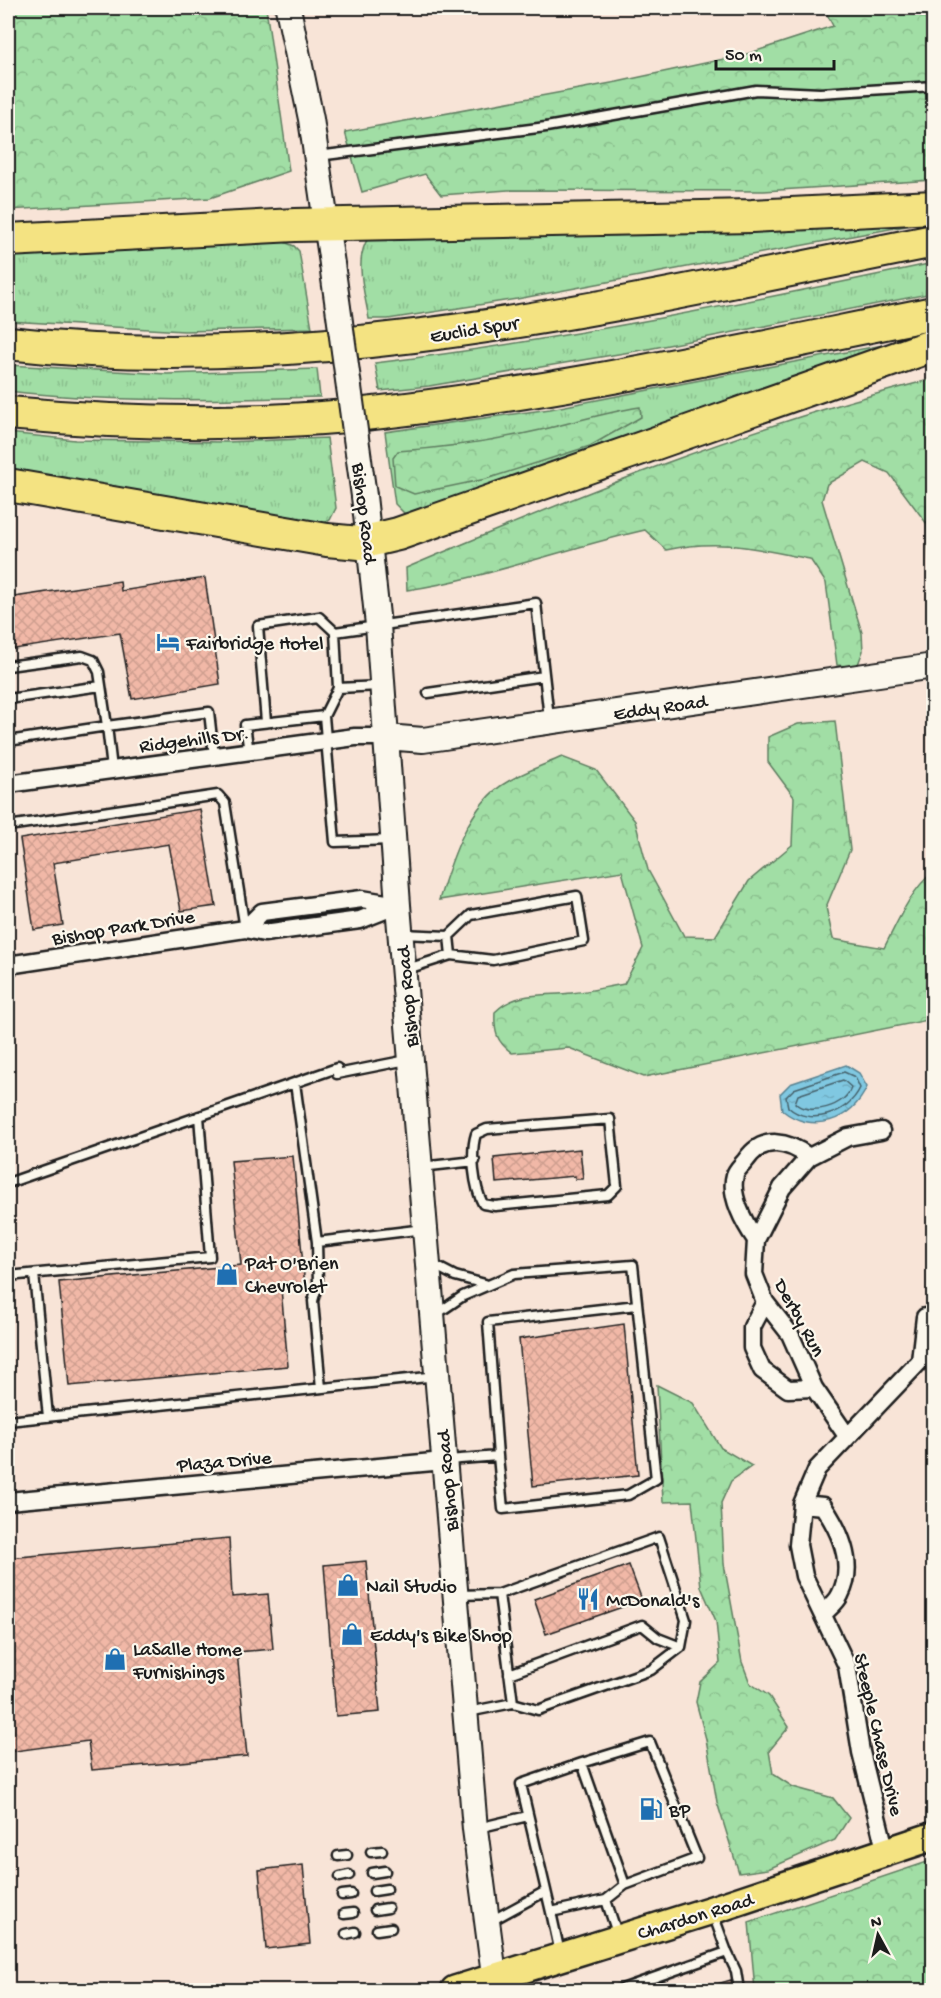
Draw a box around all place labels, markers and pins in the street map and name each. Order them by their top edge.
hotel icon: Fairbridge Hotel [155,629,181,655]
place label: Fairbridge Hotel [185,634,324,657]
place label: Pat O'Brien Chevrolet [244,1254,339,1300]
shop icon: Pat O'Brien Chevrolet [214,1261,240,1287]
shop icon: Nail Studio [335,1572,361,1598]
place label: Nail Studio [366,1577,457,1600]
restaurant icon: McDonald's [575,1586,601,1612]
place label: McDonald's [606,1591,700,1614]
shop icon: Eddy's Bike Shop [339,1621,365,1647]
place label: Eddy's Bike Shop [370,1626,512,1649]
place label: LaSalle Home Furnishings [132,1640,243,1686]
shop icon: LaSalle Home Furnishings [102,1646,128,1672]
fuel station icon: BP [638,1796,664,1822]
place label: BP [668,1801,691,1824]

